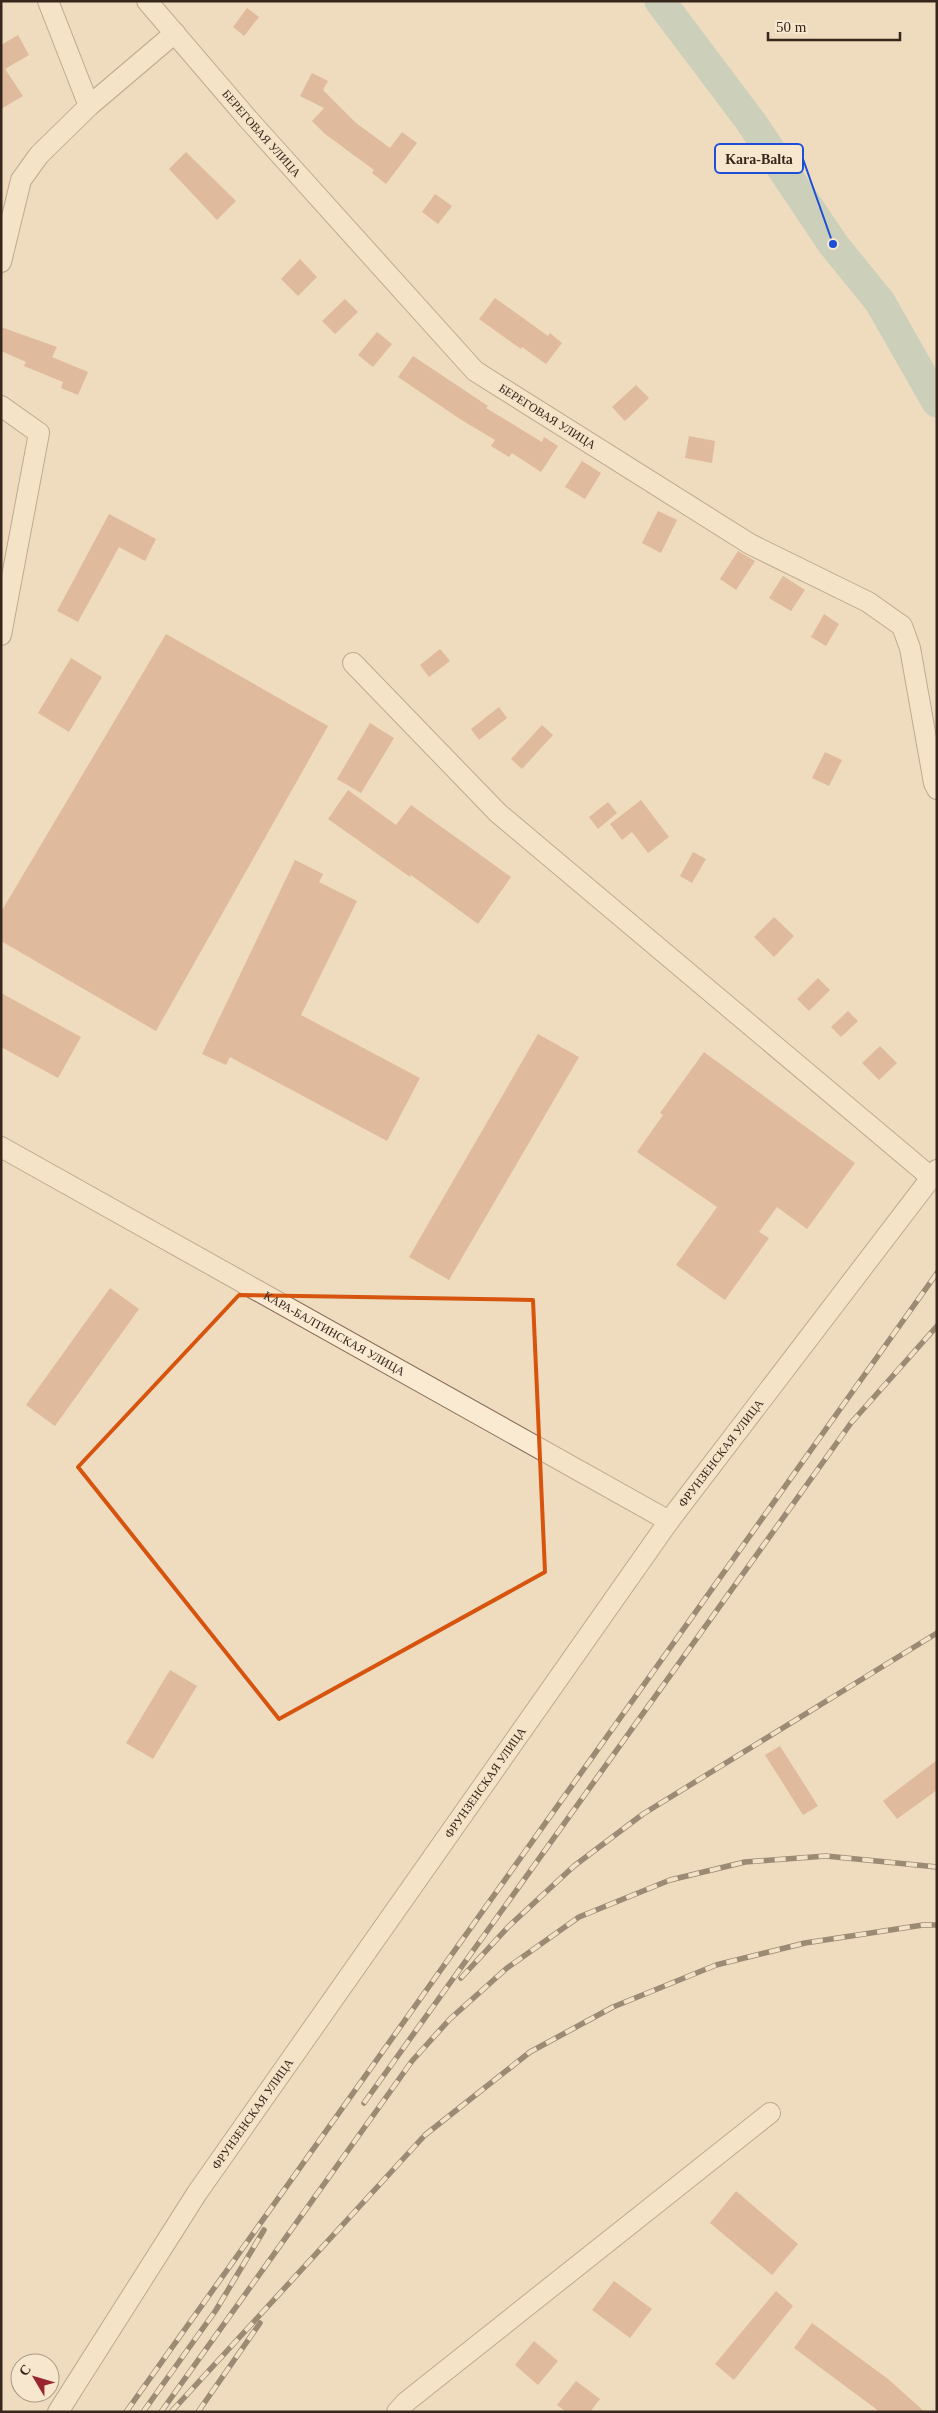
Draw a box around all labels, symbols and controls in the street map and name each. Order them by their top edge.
scale bar [768,10,900,42]
text: 50 m [776,19,807,35]
street label: БЕРЕГОВАЯ УЛИЦА [219,87,304,180]
callout: Kara-Balta [715,144,803,173]
text: Kara-Balta [725,152,793,167]
street label: БЕРЕГОВАЯ УЛИЦА [496,381,599,452]
street label: КАРА-БАЛТИНСКАЯ УЛИЦА [261,1288,408,1379]
street label: ФРУНЗЕНСКАЯ УЛИЦА [675,1396,767,1510]
street label: ФРУНЗЕНСКАЯ УЛИЦА [442,1724,529,1841]
street label: ФРУНЗЕНСКАЯ УЛИЦА [209,2056,296,2172]
north arrow [10,2353,60,2403]
text: С [16,2362,34,2379]

